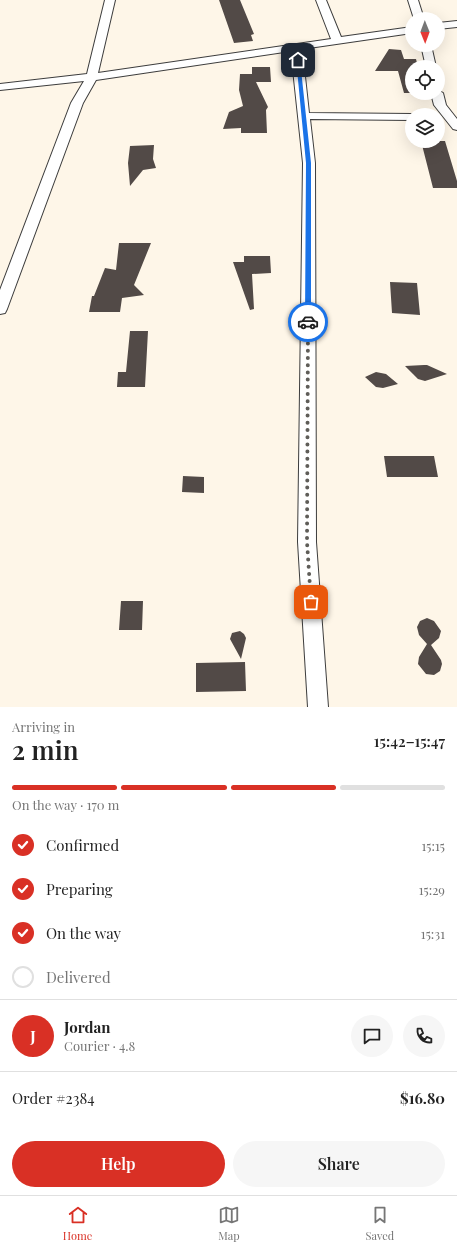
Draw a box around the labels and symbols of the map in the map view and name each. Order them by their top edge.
north arrow [405,12,445,52]
pin [281,43,315,77]
courier [288,302,328,342]
pin [294,585,328,619]

